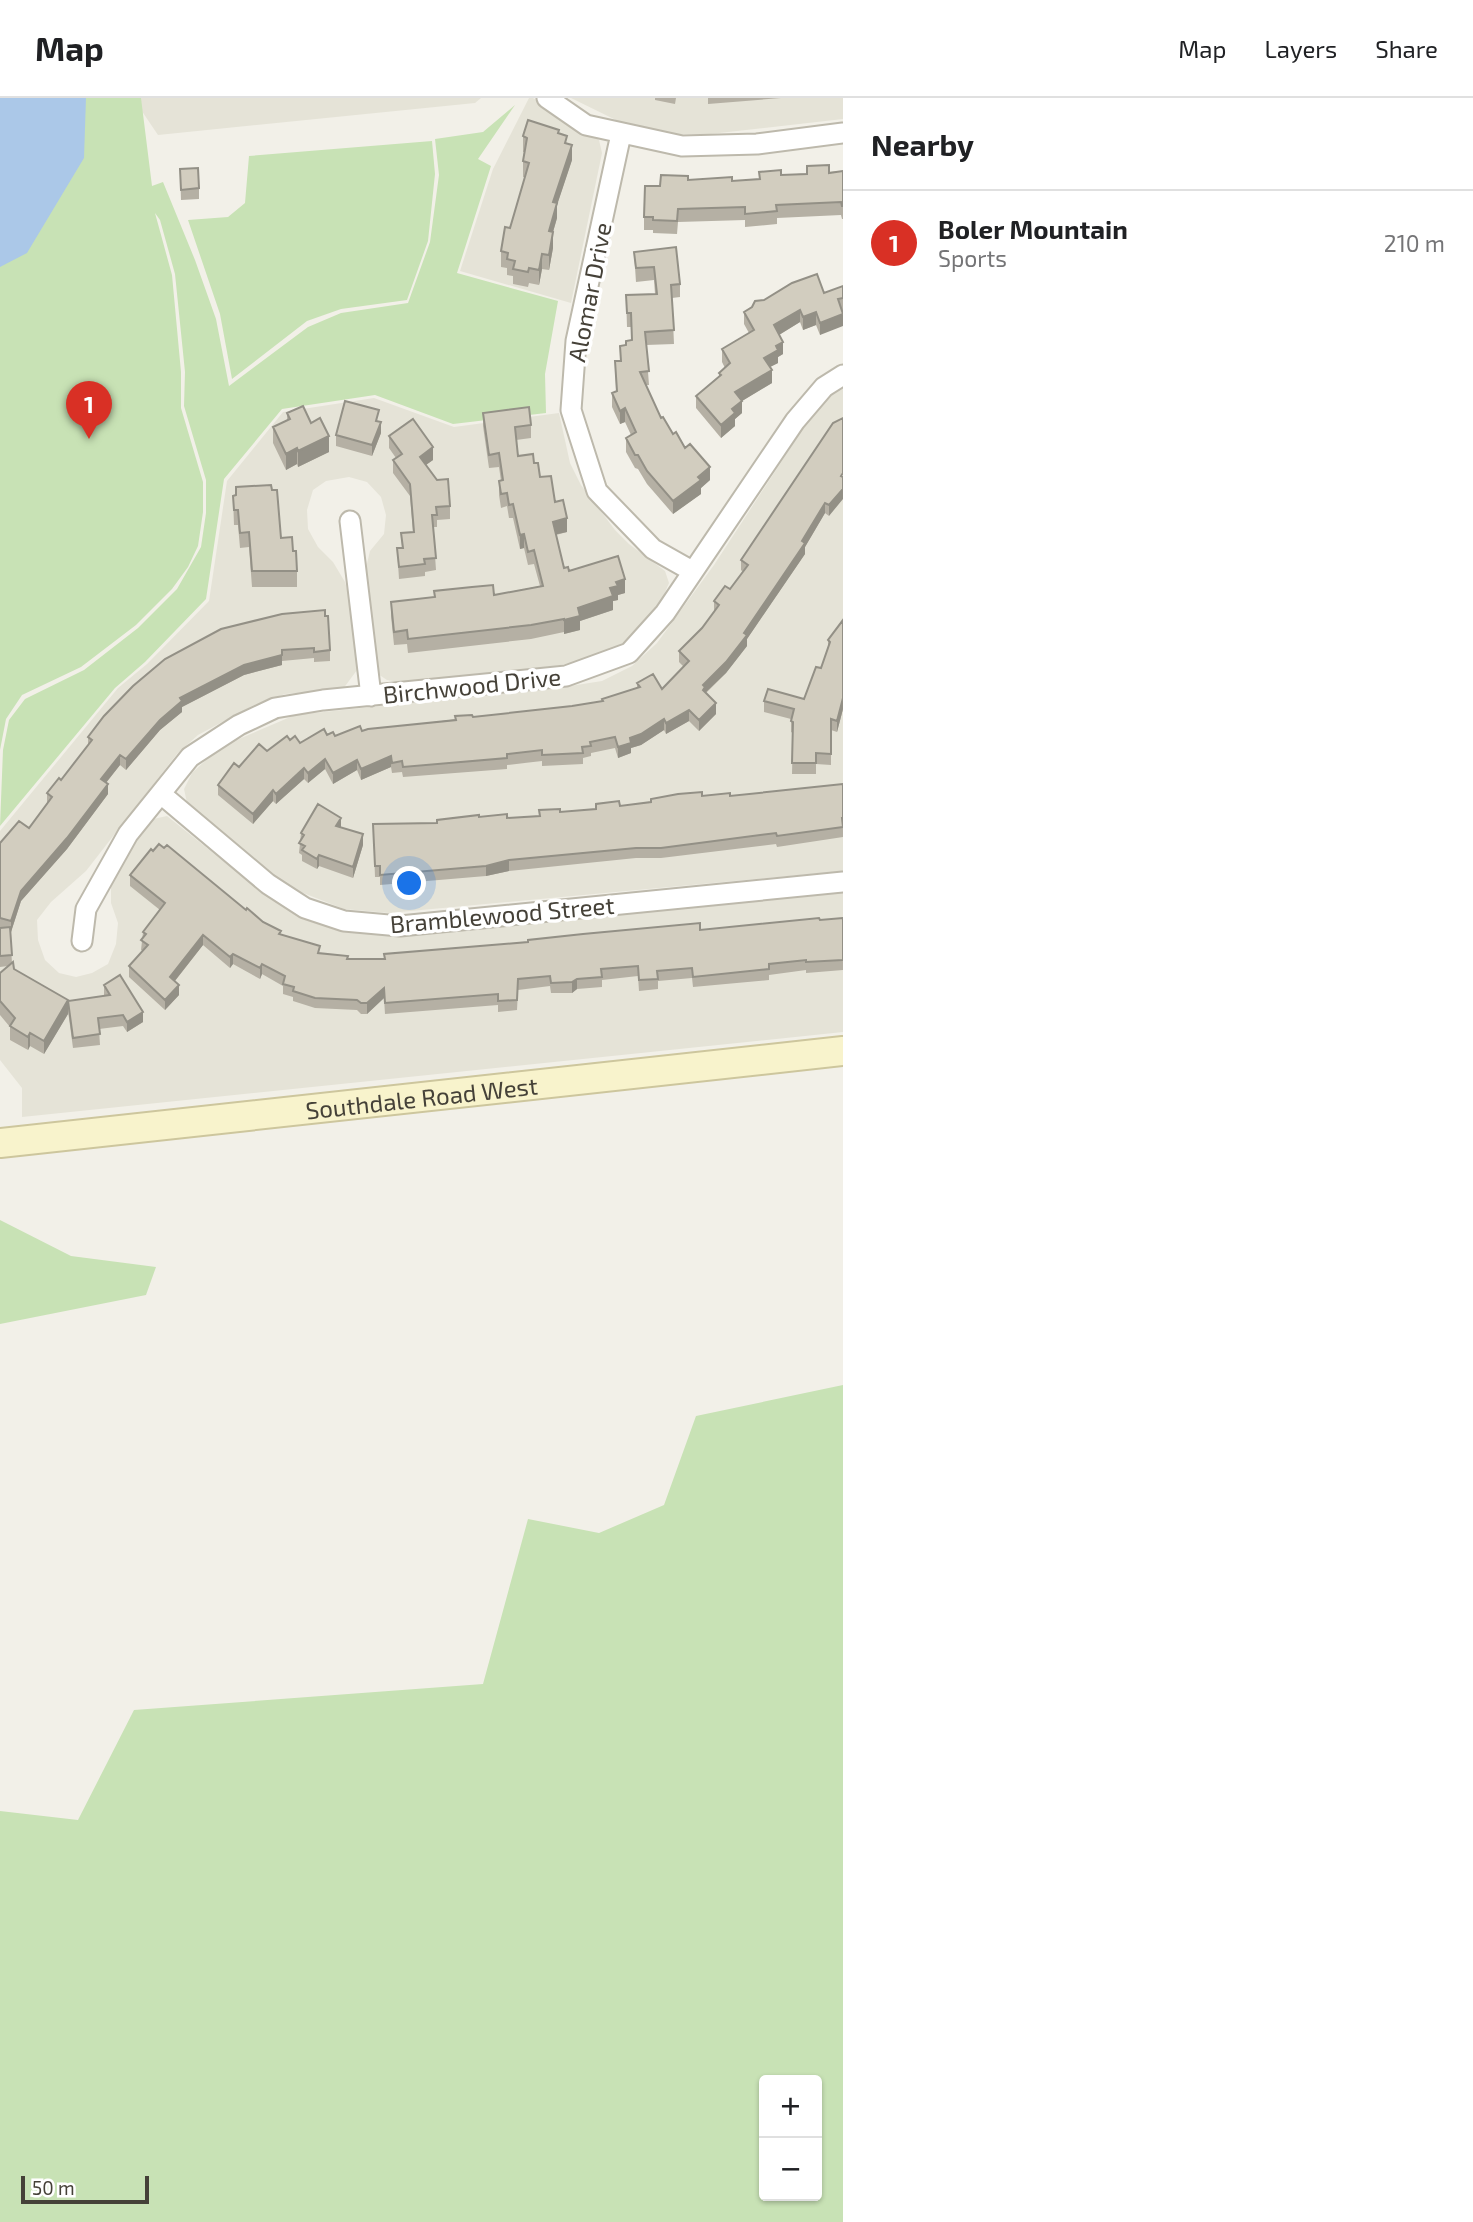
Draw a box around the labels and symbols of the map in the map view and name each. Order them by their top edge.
street label: Alomar Drive [561,220,617,364]
pin: 1 [66,381,112,439]
street label: Birchwood Drive [382,661,562,709]
your location [392,866,426,900]
street label: Bramblewood Street [389,890,615,938]
street label: Southdale Road West [304,1070,539,1124]
scale bar [21,2173,149,2205]

